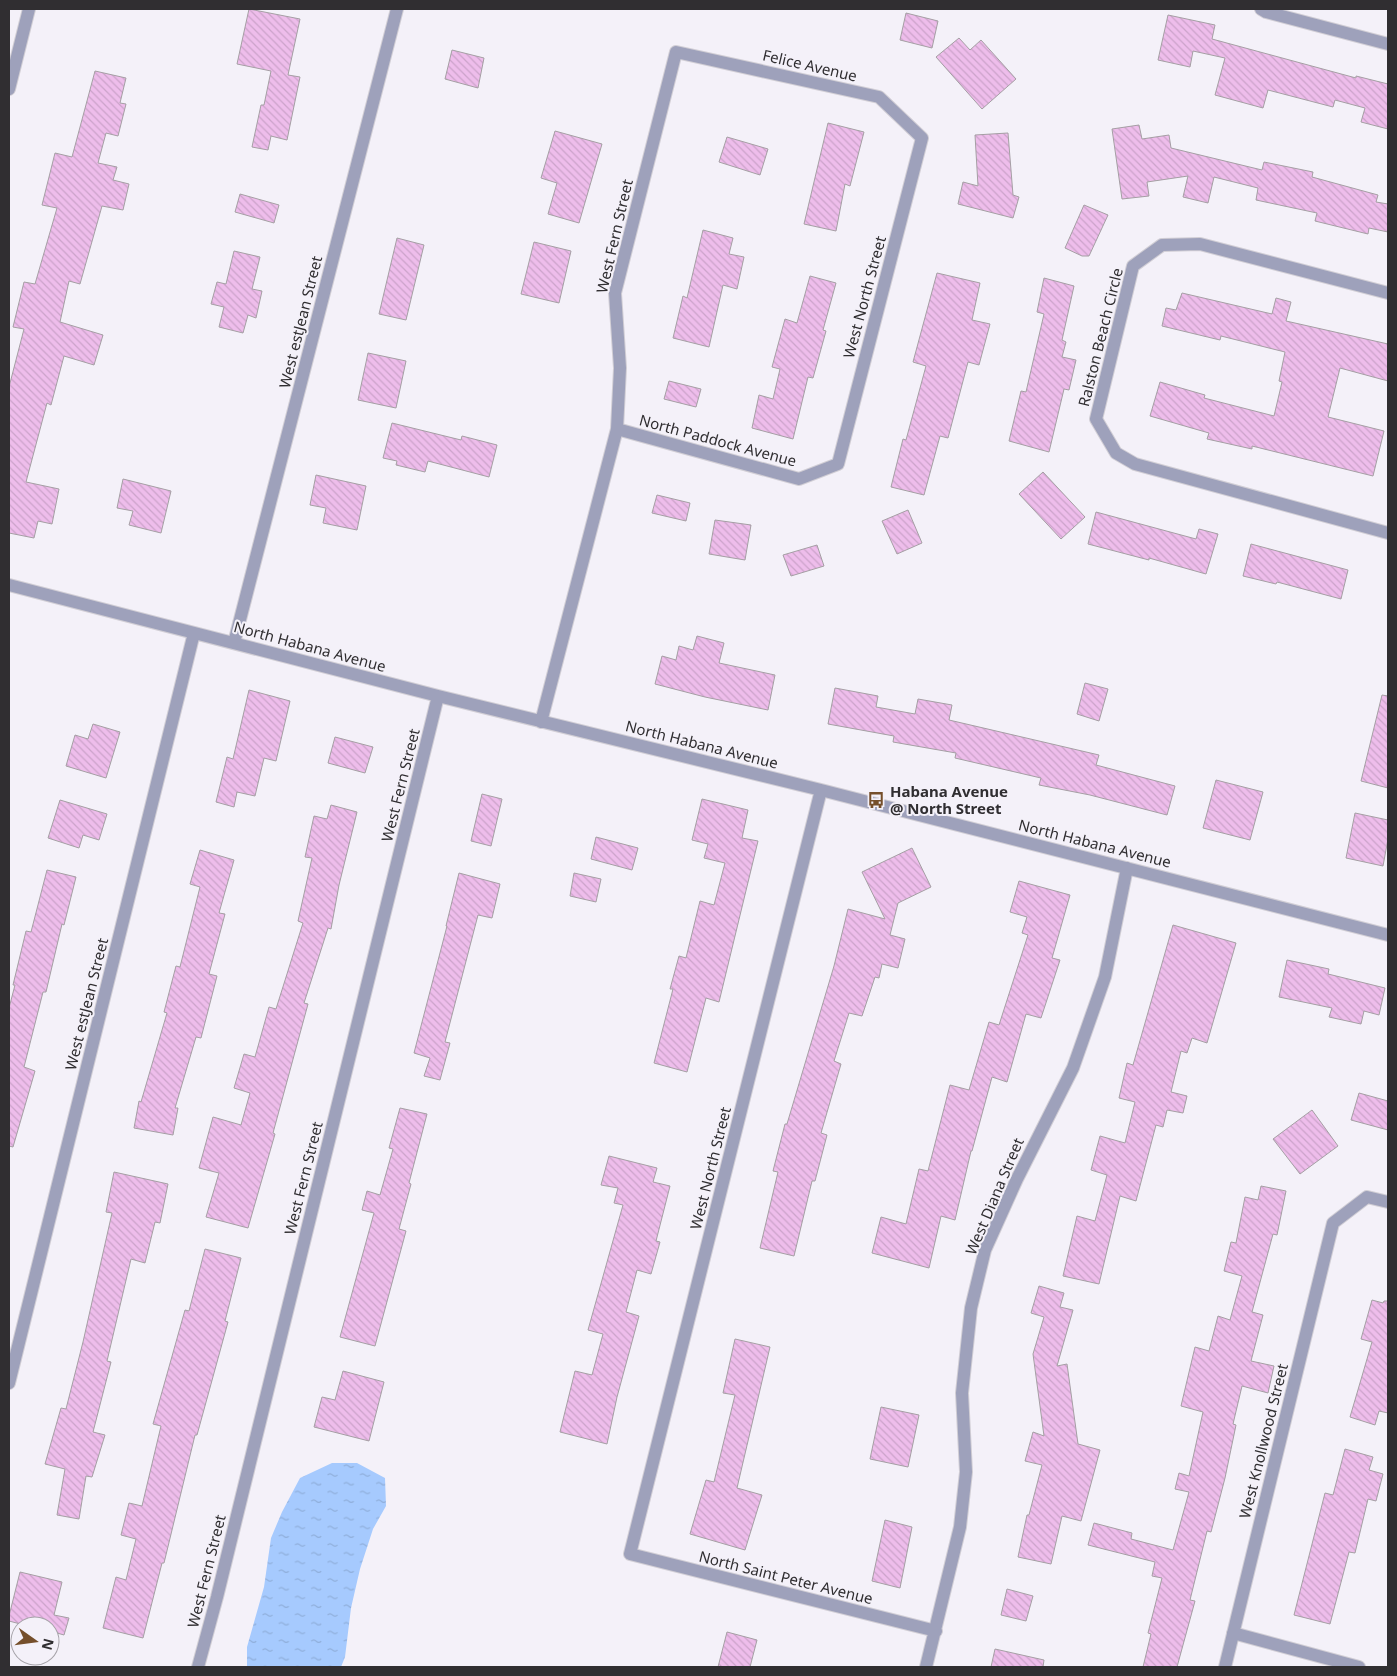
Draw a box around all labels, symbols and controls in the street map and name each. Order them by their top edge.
street label: Felice Avenue [761,44,859,86]
street label: West Fern Street [591,177,637,295]
street label: West North Street [838,233,890,360]
street label: West estJean Street [274,253,326,390]
street label: Ralston Beach Circle [1073,266,1127,408]
street label: North Paddock Avenue [637,409,799,471]
street label: North Habana Avenue [232,616,388,676]
street label: North Habana Avenue [624,715,780,773]
street label: West Fern Street [376,726,424,844]
place label: Habana Avenue @ North Street [890,781,1008,818]
bus stop icon: Habana Avenue @ North Street [866,790,886,810]
street label: North Habana Avenue [1017,814,1173,872]
street label: West estJean Street [60,935,112,1072]
street label: West North Street [685,1104,735,1231]
street label: West Fern Street [279,1119,327,1237]
street label: West Diana Street [960,1134,1028,1258]
street label: West Knollwood Street [1234,1361,1292,1521]
street label: West Fern Street [182,1512,230,1630]
street label: North Saint Peter Avenue [697,1546,875,1608]
north arrow [10,1616,60,1666]
text: N [38,1636,59,1652]

